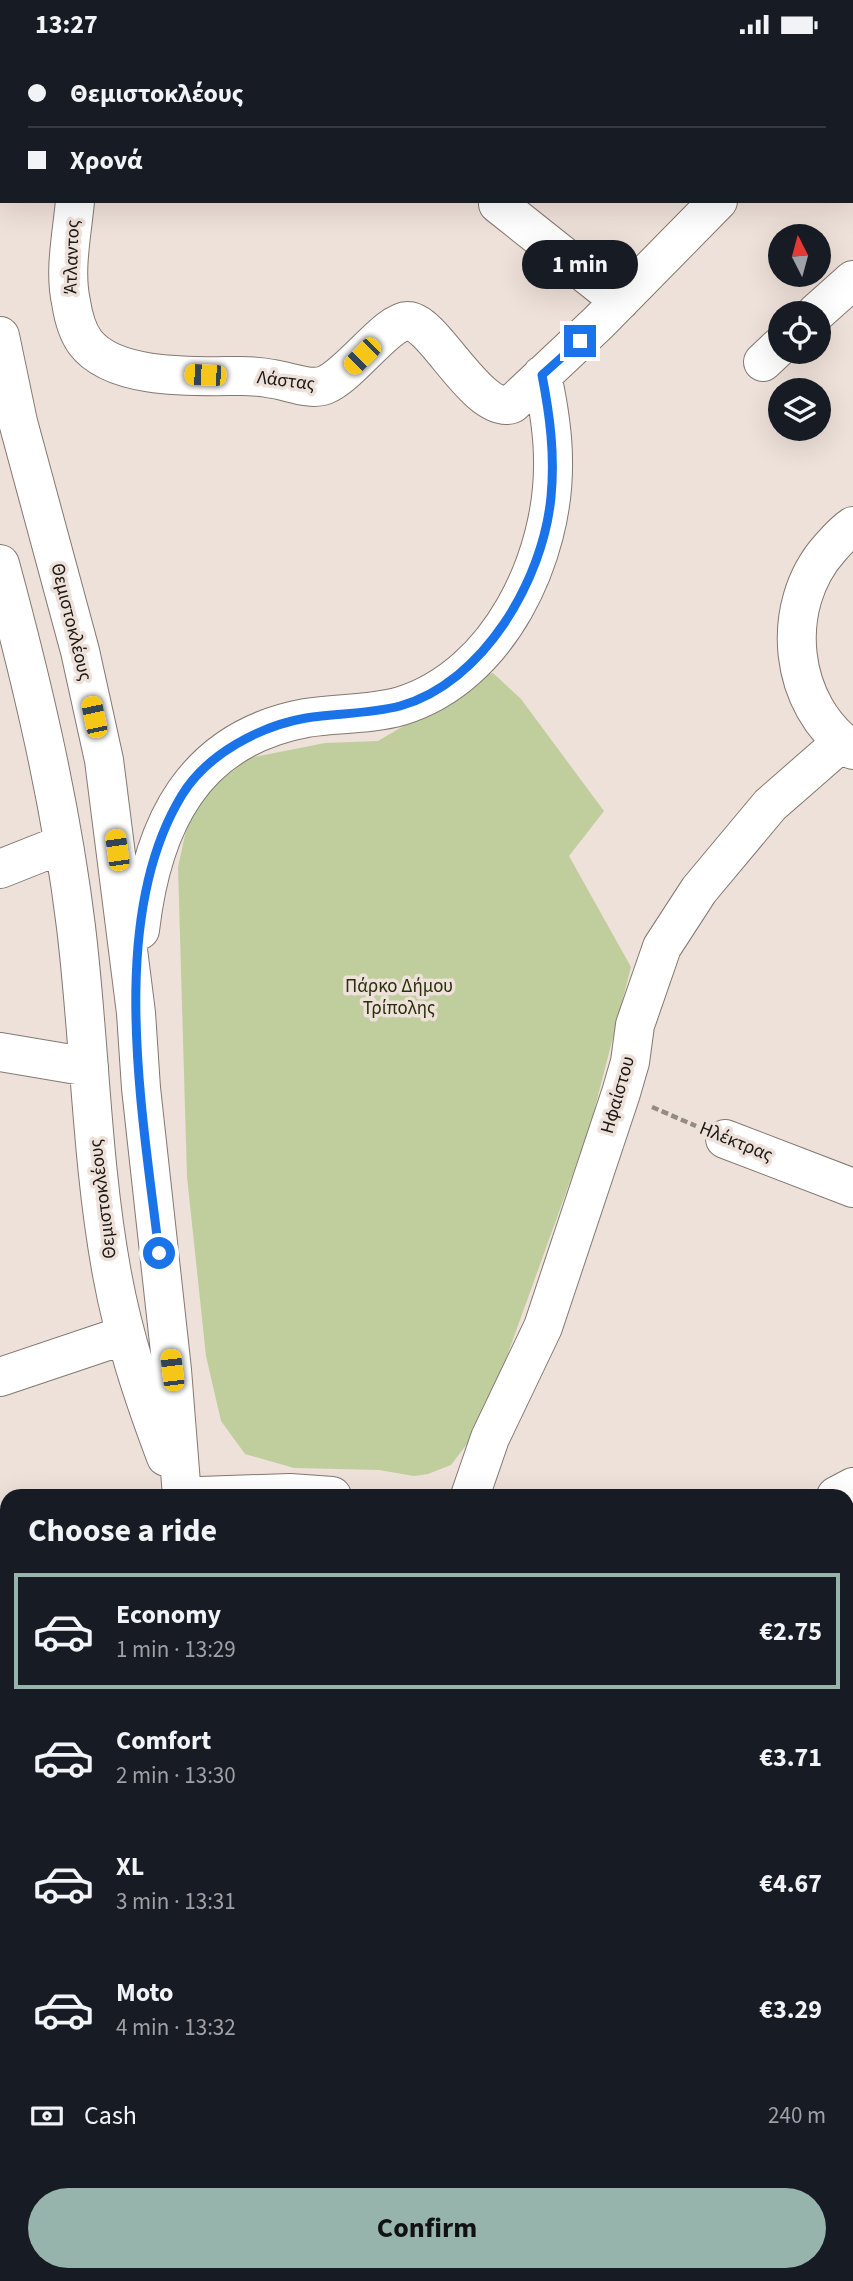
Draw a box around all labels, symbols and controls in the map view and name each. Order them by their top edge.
text: 13:27 [35,6,98,43]
text: Θεμιστοκλέους [70,75,243,112]
text: Χρονά [70,142,142,179]
street label: Άτλαντος [57,219,87,295]
north arrow [768,224,831,287]
map controls [768,224,831,441]
callout: 1 min [522,239,638,289]
text: 1 min [552,248,608,281]
button: locate [768,301,831,364]
route end [564,325,596,357]
car [340,334,385,378]
car [184,364,227,386]
street label: Λάστας [256,364,316,398]
button: layers [768,378,831,441]
street label: Θεμιστοκλέους [43,560,99,684]
car [80,694,109,740]
car [104,828,131,872]
park label: Πάρκο Δήμου Τρίπολης [345,973,453,1022]
street label: Ηφαίστου [594,1053,642,1137]
street label: Ηλέκτρας [695,1115,777,1169]
street label: Θεμιστοκλέους [82,1138,124,1260]
route start [143,1237,175,1269]
car [160,1348,185,1392]
text: Choose a ride [28,1508,217,1554]
text: Economy [116,1596,221,1633]
icon: car [32,1600,95,1663]
text: €2.75 [759,1613,822,1650]
text: 1 min · 13:29 [116,1633,236,1666]
text: Comfort [116,1722,211,1759]
icon: car [32,1726,95,1789]
text: €3.71 [759,1739,822,1776]
text: 2 min · 13:30 [116,1759,236,1792]
text: XL [116,1848,144,1885]
icon: car [32,1852,95,1915]
text: €4.67 [759,1865,822,1902]
text: 3 min · 13:31 [116,1885,236,1918]
text: Moto [116,1974,173,2011]
icon: car [32,1978,95,2041]
text: €3.29 [759,1991,822,2028]
text: 4 min · 13:32 [116,2011,236,2044]
icon: cash [28,2097,66,2135]
text: Cash [84,2097,137,2134]
text: 240 m [768,2099,826,2132]
button: Confirm [28,2188,826,2268]

